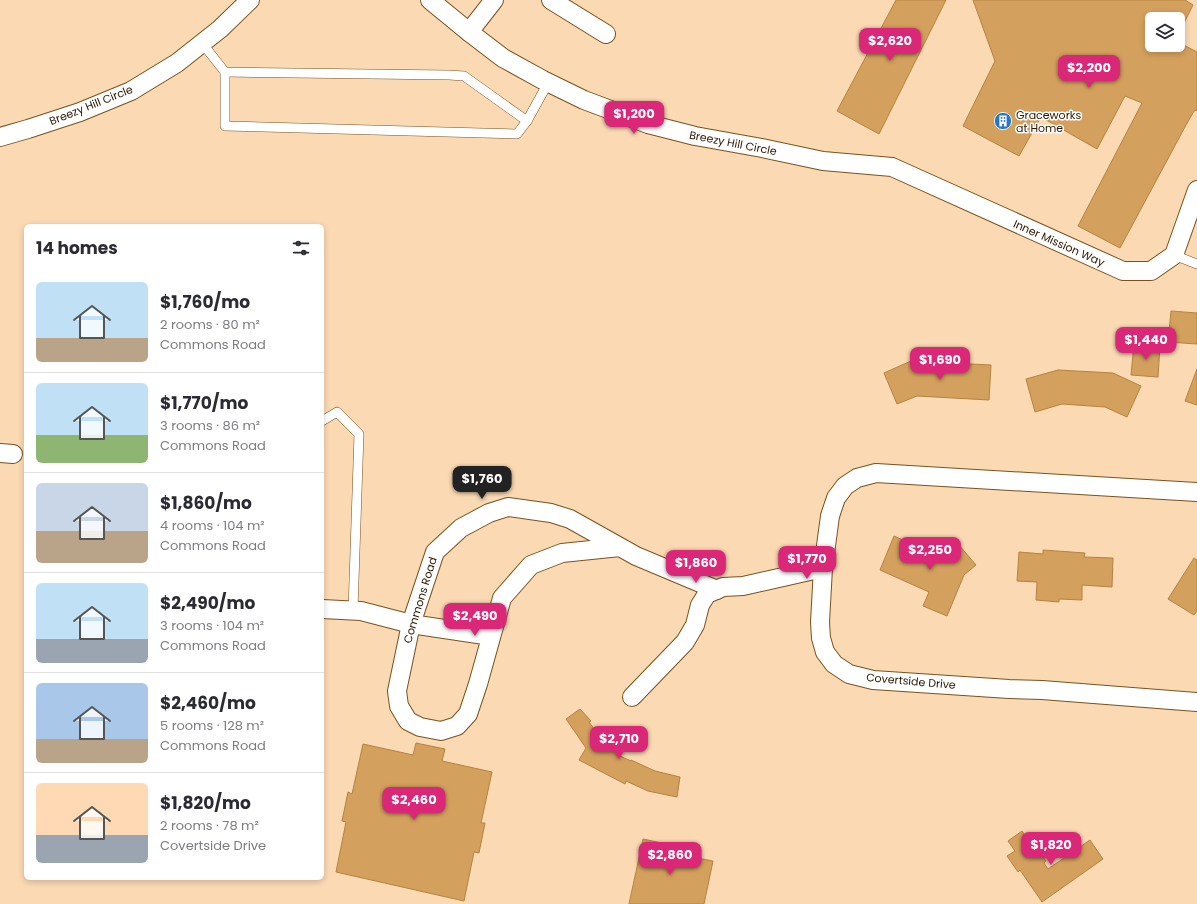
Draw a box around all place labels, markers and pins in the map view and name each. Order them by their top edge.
pin: $2,620 [857,28,923,62]
pin: $2,200 [1056,55,1122,89]
pin: $1,200 [601,101,667,135]
place label: Graceworks at Home [1016,107,1081,136]
building icon: Graceworks at Home [993,111,1013,131]
pin: $1,440 [1113,327,1179,361]
pin: $1,690 [907,347,973,381]
pin: $1,760 [449,466,515,500]
pin: $2,250 [897,537,963,571]
pin: $1,770 [774,546,840,580]
pin: $1,860 [663,550,729,584]
pin: $2,490 [442,603,508,637]
pin: $2,710 [586,726,652,760]
pin: $2,460 [381,787,447,821]
pin: $1,820 [1018,832,1084,866]
pin: $2,860 [637,842,703,876]

